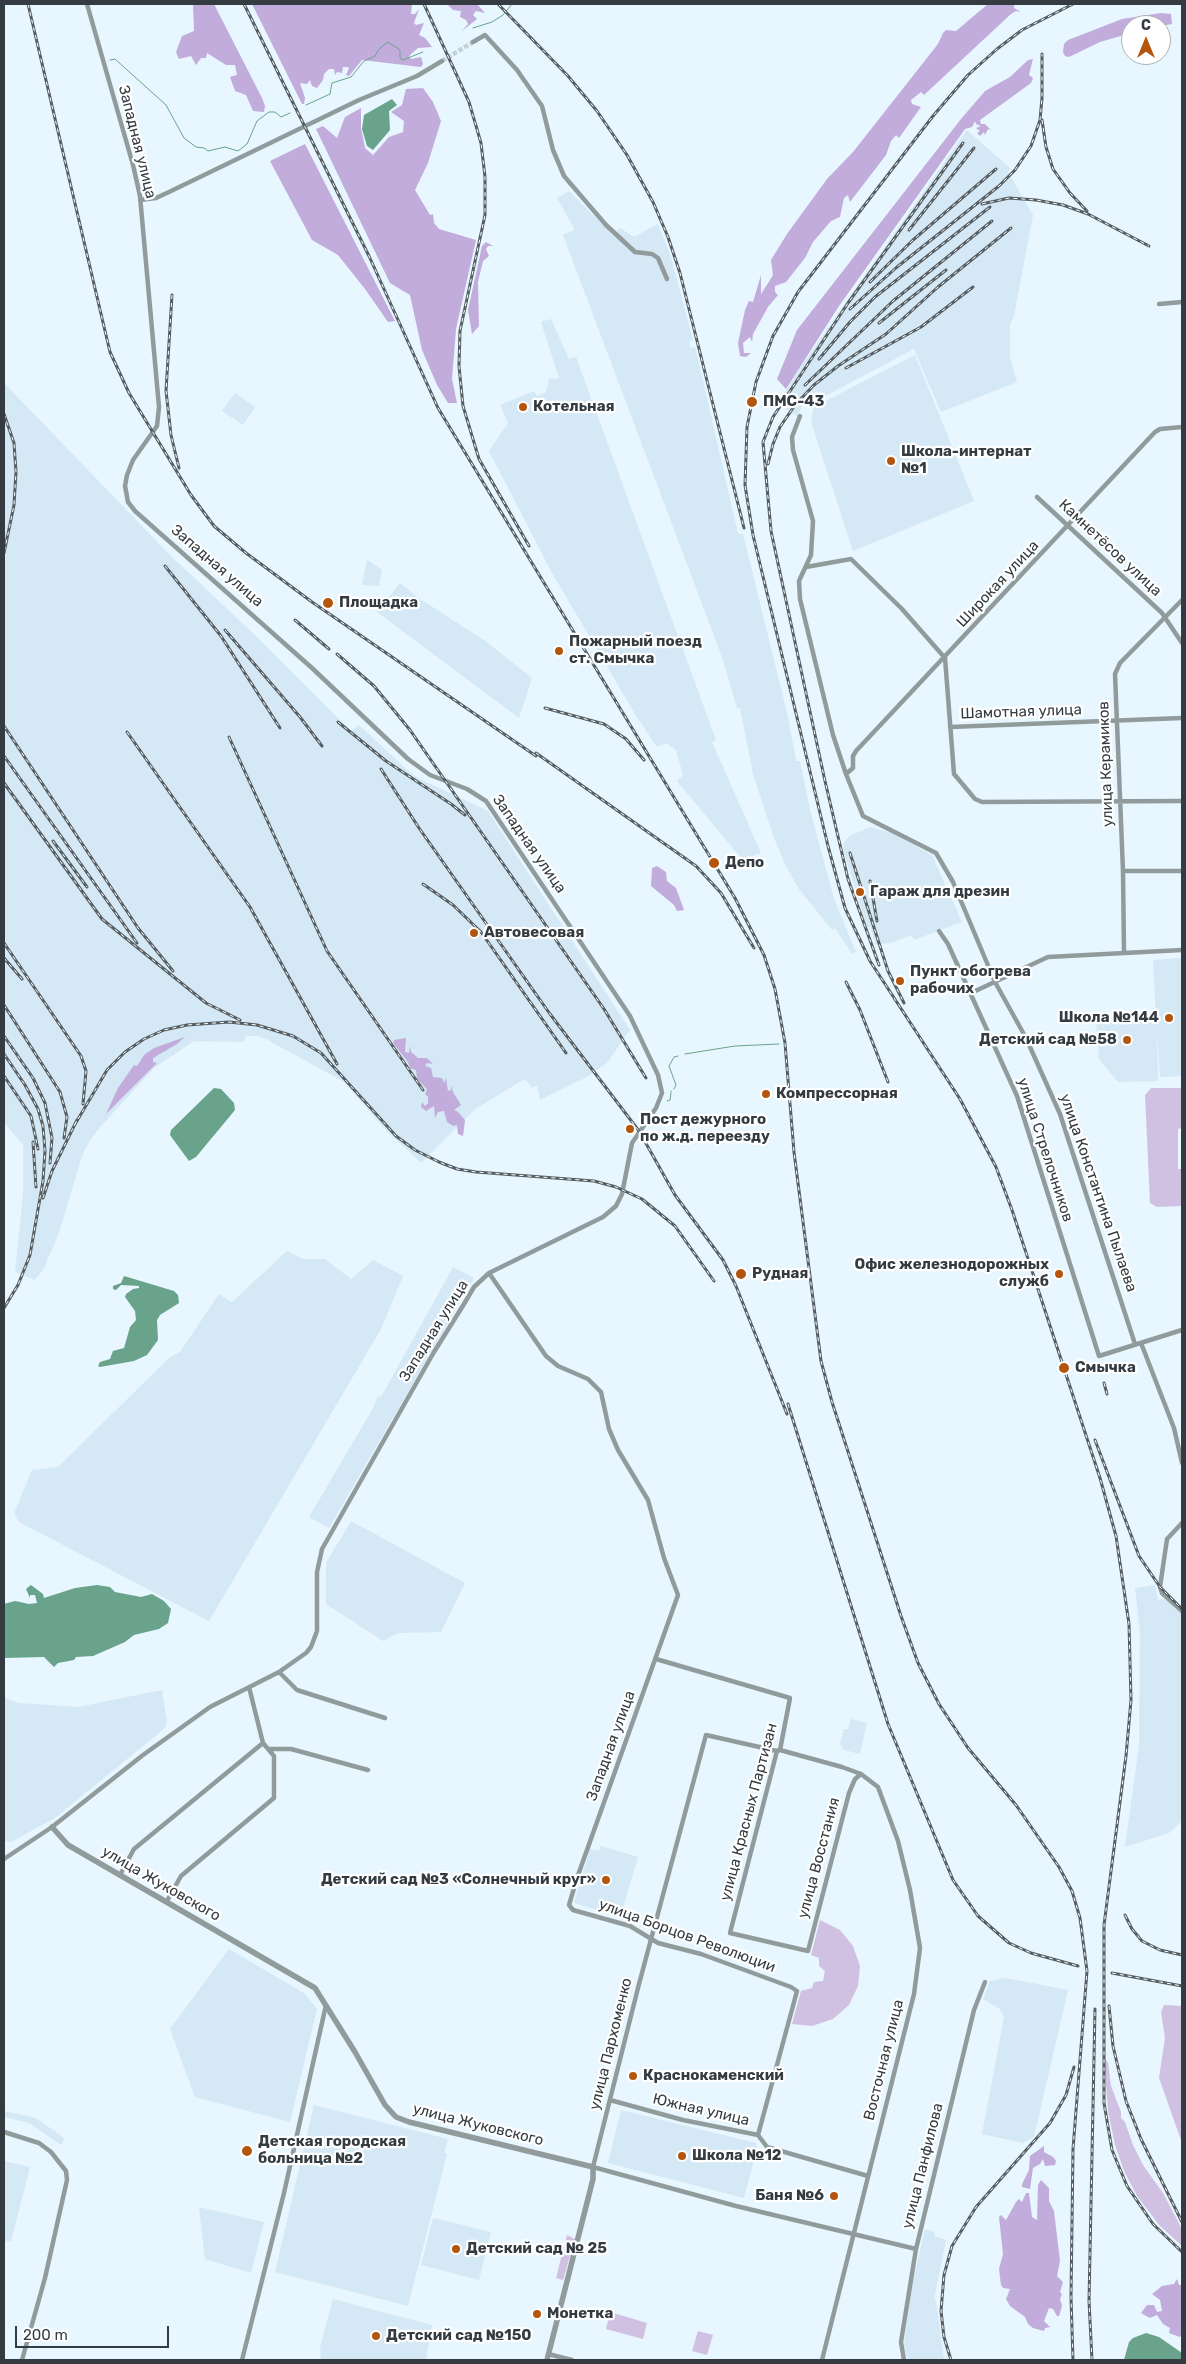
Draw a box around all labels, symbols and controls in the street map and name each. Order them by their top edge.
north arrow [1121,15,1171,65]
text: С [1141,17,1151,34]
street label: Западная улица [114,83,160,201]
place label: ПМС-43 [763,393,824,411]
marker: ПМС-43 [745,395,759,409]
place label: Котельная [533,398,615,416]
marker: Котельная [517,401,529,413]
place label: Школа-интернат №1 [901,443,1031,478]
marker: Школа-интернат №1 [885,455,897,467]
street label: Камнетёсов улица [1055,496,1165,600]
street label: Западная улица [167,521,267,611]
street label: Широкая улица [953,537,1043,631]
place label: Площадка [339,594,418,612]
marker: Площадка [321,596,335,610]
place label: Пожарный поезд ст. Смычка [569,633,702,668]
marker: Пожарный поезд ст. Смычка [553,645,565,657]
street label: Шамотная улица [960,701,1082,723]
street label: улица Керамиков [1095,701,1117,827]
street label: Западная улица [488,791,570,897]
place label: Депо [725,854,764,872]
marker: Депо [707,856,721,870]
place label: Гараж для дрезин [870,883,1010,901]
marker: Гараж для дрезин [854,886,866,898]
place label: Автовесовая [484,924,584,942]
marker: Автовесовая [468,927,480,939]
place label: Пункт обогрева рабочих [910,963,1031,998]
marker: Пункт обогрева рабочих [894,975,906,987]
place label: Школа №144 [1059,1009,1159,1027]
marker: Школа №144 [1163,1012,1175,1024]
place label: Детский сад №58 [979,1031,1117,1049]
marker: Детский сад №58 [1121,1034,1133,1046]
street label: улица Стрелочников [1013,1076,1077,1224]
place label: Компрессорная [776,1085,898,1103]
marker: Компрессорная [760,1088,772,1100]
street label: улица Константина Пылаева [1056,1092,1140,1294]
place label: Пост дежурного по ж.д. переезду [640,1111,770,1146]
marker: Пост дежурного по ж.д. переезду [624,1123,636,1135]
place label: Офис железнодорожных служб [855,1256,1049,1291]
place label: Рудная [752,1265,808,1283]
marker: Рудная [734,1267,748,1281]
marker: Офис железнодорожных служб [1053,1268,1065,1280]
street label: Западная улица [396,1277,472,1385]
place label: Смычка [1075,1359,1136,1377]
marker: Смычка [1057,1361,1071,1375]
street label: Западная улица [583,1688,639,1804]
street label: улица Красных Партизан [717,1721,781,1903]
street label: улица Восстания [794,1796,844,1920]
street label: улица Жуковского [98,1843,224,1925]
place label: Детский сад №3 «Солнечный круг» [321,1871,596,1889]
marker: Детский сад №3 «Солнечный круг» [600,1874,612,1886]
street label: улица Борцов Революции [596,1896,778,1976]
street label: улица Пархоменко [586,1976,636,2112]
street label: Восточная улица [860,1998,908,2122]
place label: Краснокаменский [643,2067,784,2085]
marker: Краснокаменский [627,2070,639,2082]
street label: Южная улица [651,2090,751,2130]
street label: улица Жуковского [411,2100,545,2150]
street label: улица Панфилова [899,2101,947,2231]
place label: Детская городская больница №2 [258,2133,406,2168]
marker: Детская городская больница №2 [240,2144,254,2158]
place label: Школа №12 [692,2147,782,2165]
marker: Школа №12 [676,2150,688,2162]
place label: Баня №6 [755,2187,824,2205]
marker: Баня №6 [828,2190,840,2202]
place label: Детский сад № 25 [466,2240,607,2258]
marker: Детский сад № 25 [450,2243,462,2255]
place label: Монетка [547,2305,613,2323]
marker: Монетка [531,2308,543,2320]
scale bar [18,2316,171,2348]
text: 200 m [23,2326,68,2344]
place label: Детский сад №150 [386,2327,532,2345]
marker: Детский сад №150 [370,2330,382,2342]

